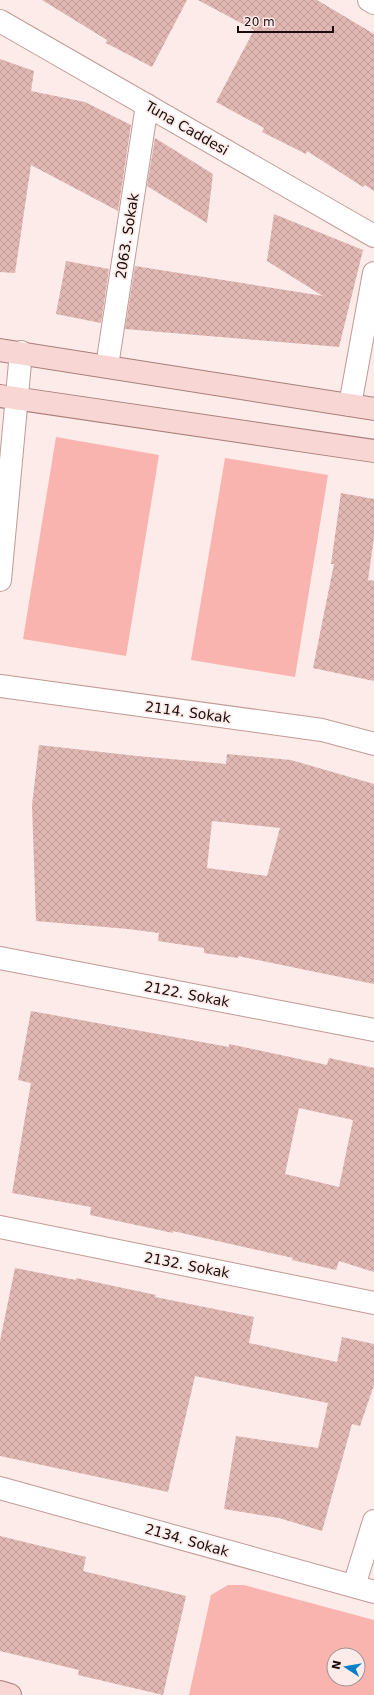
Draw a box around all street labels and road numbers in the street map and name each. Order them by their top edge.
street label: Tuna Caddesi [142,97,231,158]
street label: 2063. Sokak [112,191,142,280]
street label: 2114. Sokak [144,698,233,726]
street label: 2122. Sokak [143,978,232,1010]
street label: 2132. Sokak [143,1249,232,1281]
street label: 2134. Sokak [143,1520,232,1560]

